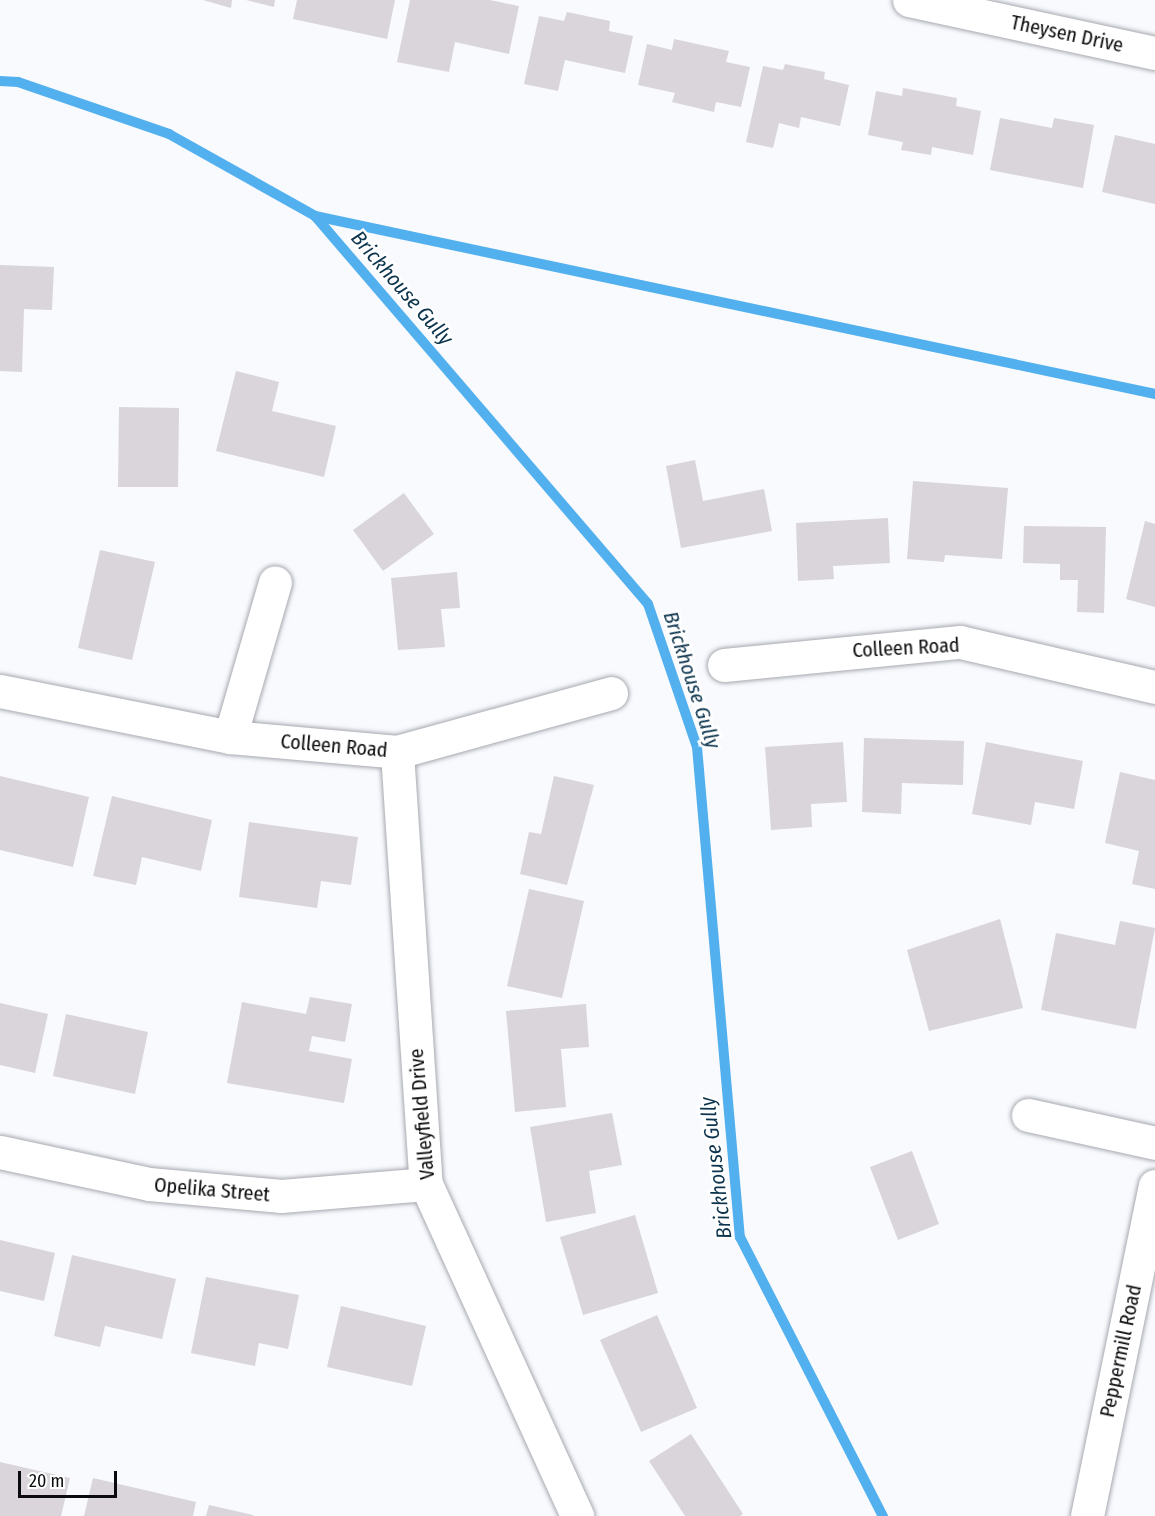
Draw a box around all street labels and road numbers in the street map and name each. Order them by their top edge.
street label: Theysen Drive [1009,10,1125,58]
street label: Colleen Road [852,633,960,663]
street label: Colleen Road [280,729,388,763]
street label: Valleyfield Drive [404,1047,440,1181]
street label: Opelika Street [153,1173,271,1207]
street label: Peppermill Road [1095,1282,1147,1420]

